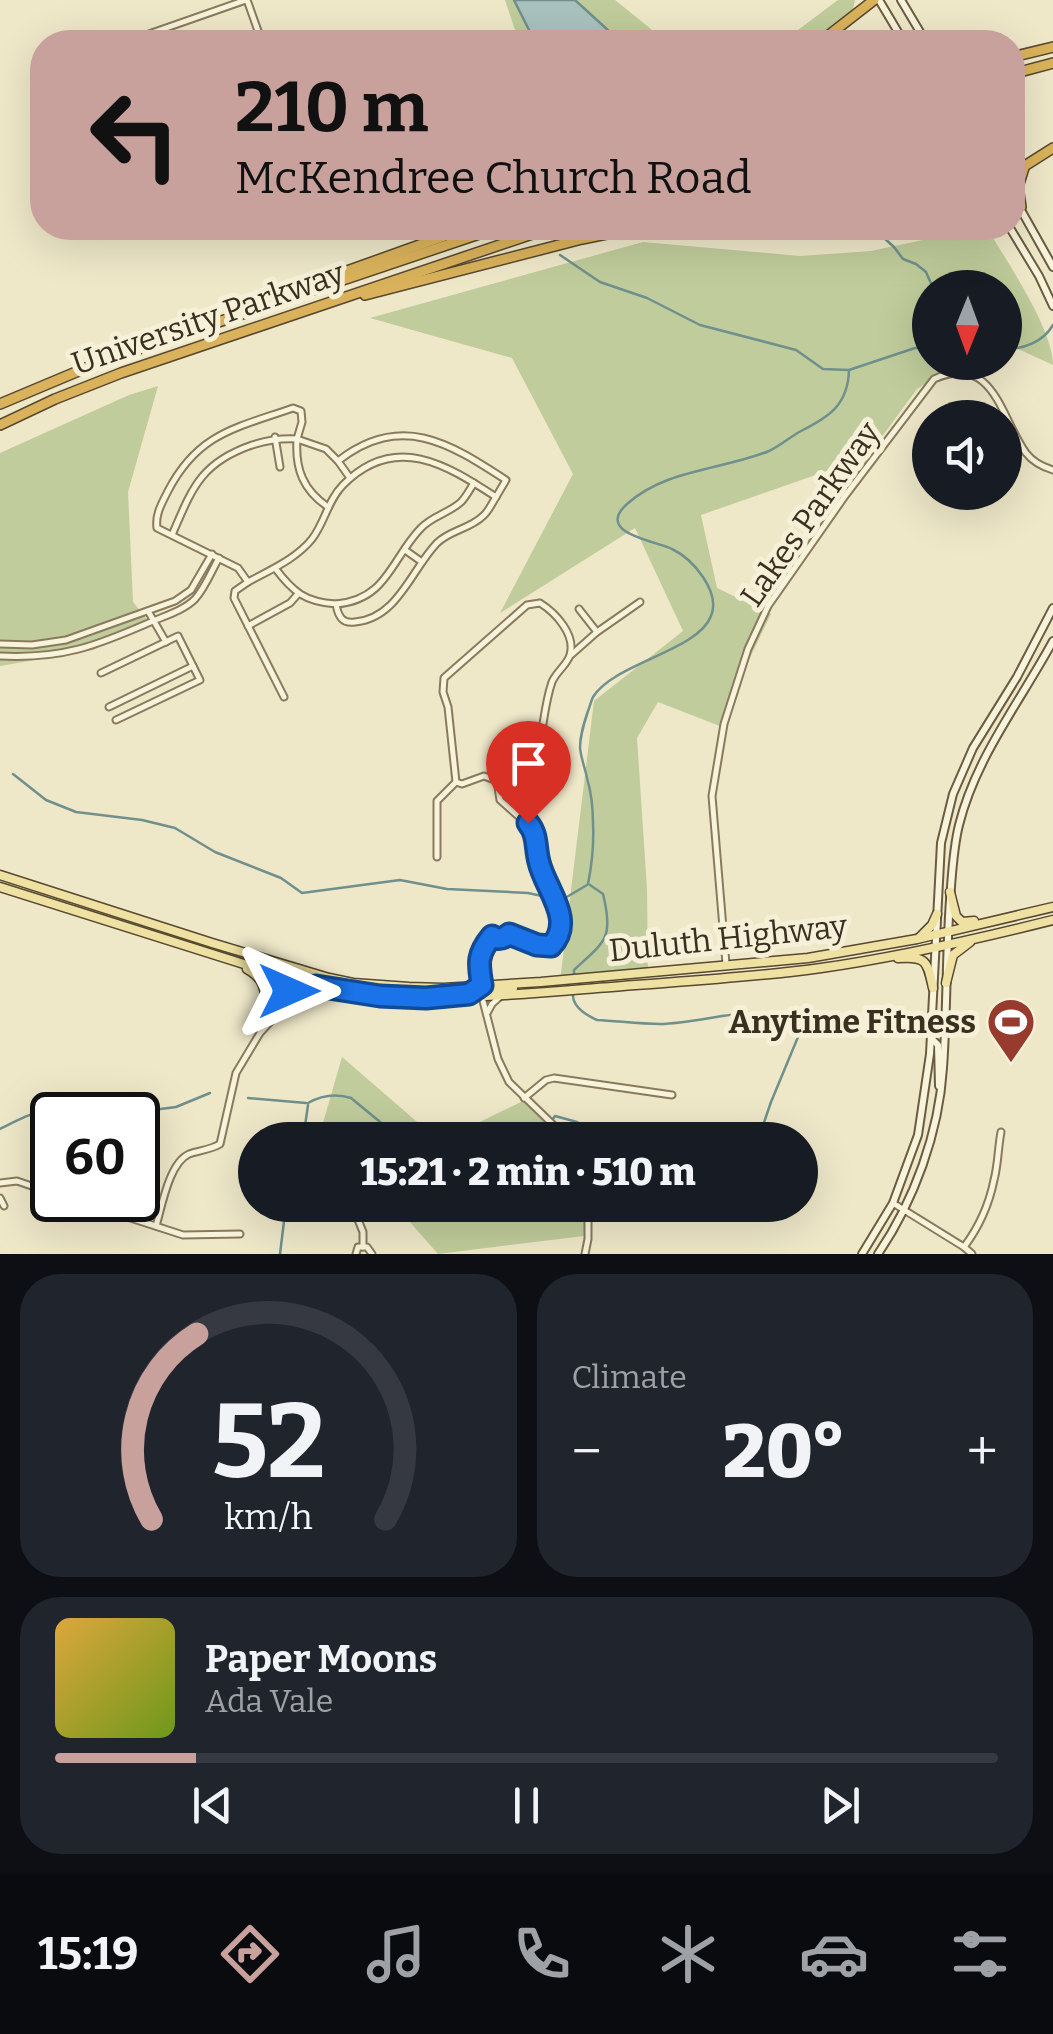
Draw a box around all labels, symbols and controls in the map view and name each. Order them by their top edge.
text: 210 m [235,66,428,150]
icon: left [70,70,200,200]
text: McKendree Church Road [235,151,752,205]
street label: University Parkway [67,253,350,382]
north arrow [912,270,1022,380]
map controls [912,270,1022,510]
button: sound [912,400,1022,510]
street label: Lakes Parkway [732,414,888,614]
pin [486,721,571,824]
icon: arrive [501,736,556,791]
street label: Duluth Highway [607,906,850,969]
position arrow [237,939,341,1043]
sports icon: Anytime Fitness [985,996,1037,1064]
place label: Anytime Fitness [729,1003,976,1041]
speed limit sign: 60 [30,1092,160,1222]
text: 15:21 · 2 min · 510 m [360,1149,696,1195]
text: Climate [572,1358,687,1396]
text: 52 [211,1380,325,1505]
text: 20° [723,1407,846,1497]
text: − [572,1419,602,1485]
text: + [967,1419,998,1485]
text: km/h [224,1496,312,1538]
text: Paper Moons [205,1636,437,1682]
text: Ada Vale [205,1682,333,1720]
icon: previous [185,1778,240,1833]
icon: pause [499,1778,554,1833]
icon: next [813,1778,868,1833]
icon: directions [215,1919,285,1989]
icon: music [361,1919,431,1989]
icon: phone [507,1919,577,1989]
icon: climate [653,1919,723,1989]
icon: car [799,1919,869,1989]
icon: filters [945,1919,1015,1989]
text: 15:19 [38,1927,139,1981]

